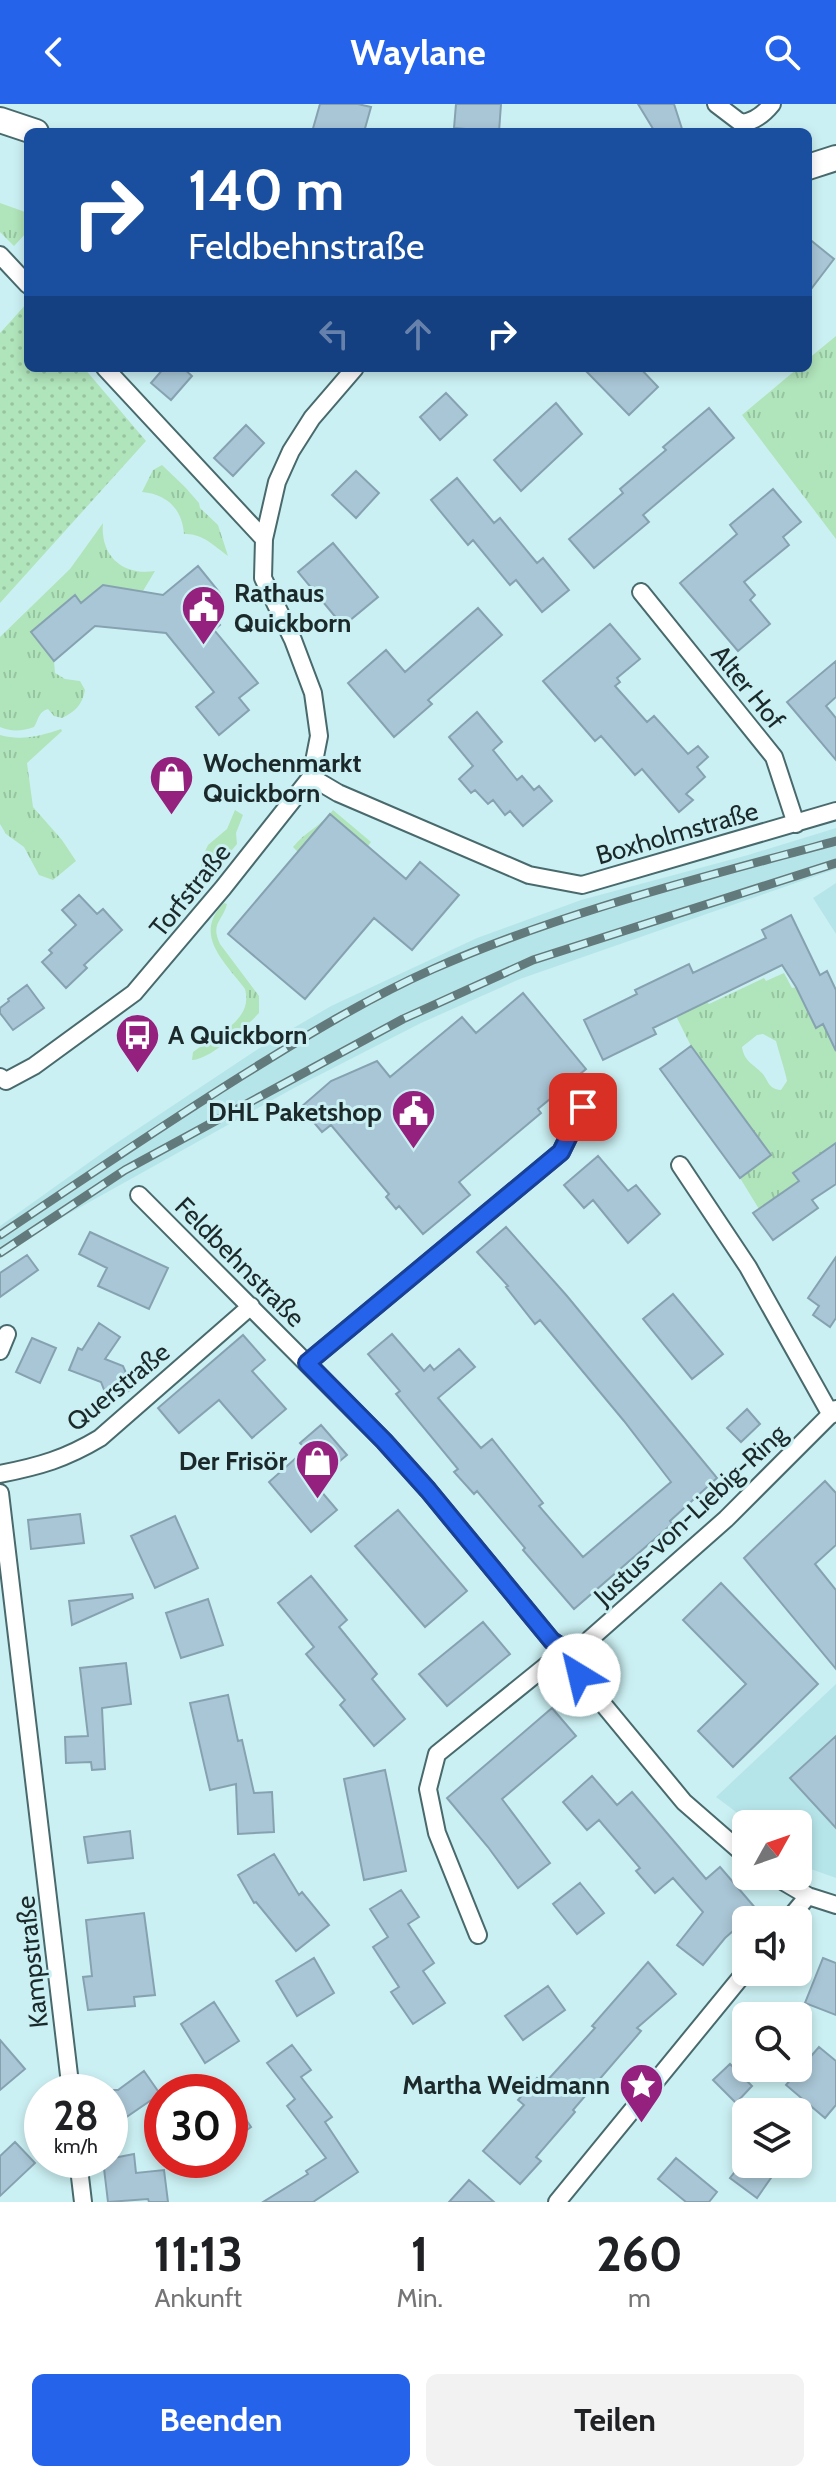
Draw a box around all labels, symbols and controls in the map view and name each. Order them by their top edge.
icon: back [32,30,76,74]
text: Waylane [350,30,486,74]
icon: search [760,30,804,74]
text: 140 m [188,156,344,224]
icon: right [56,160,160,264]
text: Feldbehnstraße [188,224,424,268]
icon: left [312,312,356,356]
icon: ahead [396,312,440,356]
icon: right [480,312,524,356]
place label: Rathaus Quickborn [234,577,351,639]
public building icon: Rathaus Quickborn [179,584,227,647]
street label: Alter Hof [705,639,792,736]
place label: Wochenmarkt Quickborn [203,747,361,809]
shop icon: Wochenmarkt Quickborn [148,754,196,817]
street label: Boxholmstraße [592,795,762,871]
street label: Torfstraße [143,837,237,943]
bus stop icon: A Quickborn [113,1011,161,1074]
place label: A Quickborn [168,1019,307,1051]
pin [549,1073,617,1141]
icon: arrive [561,1085,605,1129]
public building icon: DHL Paketshop [389,1088,437,1151]
place label: DHL Paketshop [208,1096,382,1128]
street label: Feldbehnstraße [168,1190,312,1334]
street label: Querstraße [60,1336,176,1438]
street label: Justus-von-Liebig-Ring [586,1417,794,1613]
shop icon: Der Frisör [294,1437,342,1500]
place label: Der Frisör [179,1445,287,1477]
position arrow [537,1633,621,1717]
north arrow [732,1810,812,1890]
map controls [732,1810,812,2178]
street label: Kampstraße [9,1894,55,2030]
button: sound [732,1906,812,1986]
button: search [732,2002,812,2082]
place icon: Martha Weidmann [617,2061,665,2124]
place label: Martha Weidmann [402,2069,610,2101]
speed limit sign: 30 [144,2074,248,2178]
text: 28 [53,2091,99,2140]
button: layers [732,2098,812,2178]
text: km/h [54,2134,98,2158]
text: 11:13 [153,2225,243,2283]
text: 1 [411,2225,429,2283]
text: 260 [596,2225,683,2283]
text: Ankunft [154,2282,242,2314]
text: Min. [397,2282,443,2314]
text: m [628,2282,651,2314]
button: Beenden [32,2374,410,2466]
button: Teilen [426,2374,804,2466]

